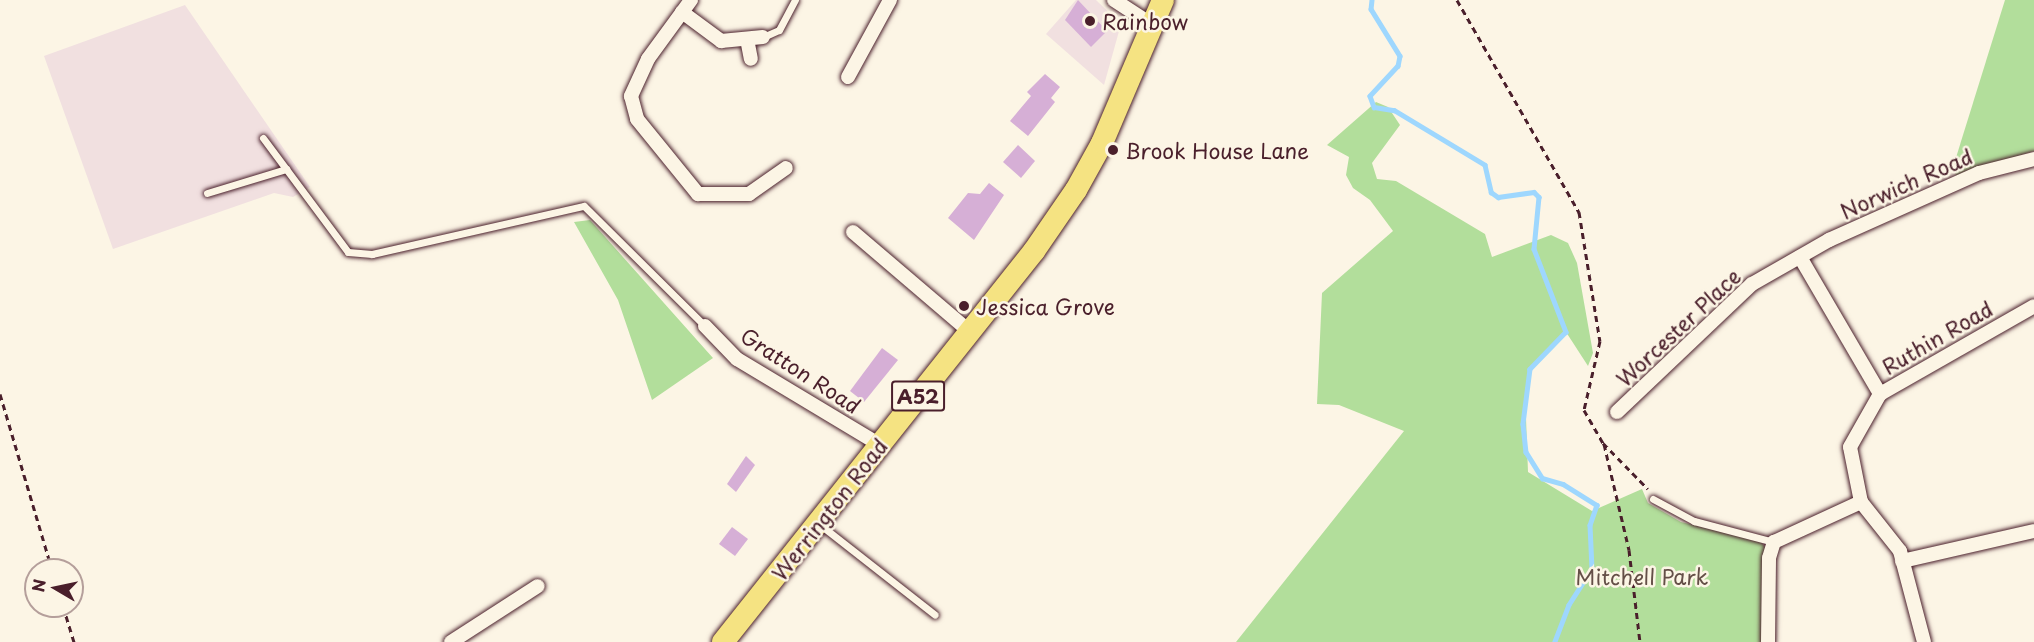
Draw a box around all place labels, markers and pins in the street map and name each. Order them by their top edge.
place label: Rainbow [1102,8,1188,34]
marker: Rainbow [1083,14,1097,28]
place label: Brook House Lane [1125,137,1310,163]
marker: Brook House Lane [1106,143,1120,157]
place label: Jessica Grove [976,293,1116,319]
marker: Jessica Grove [957,299,971,313]

